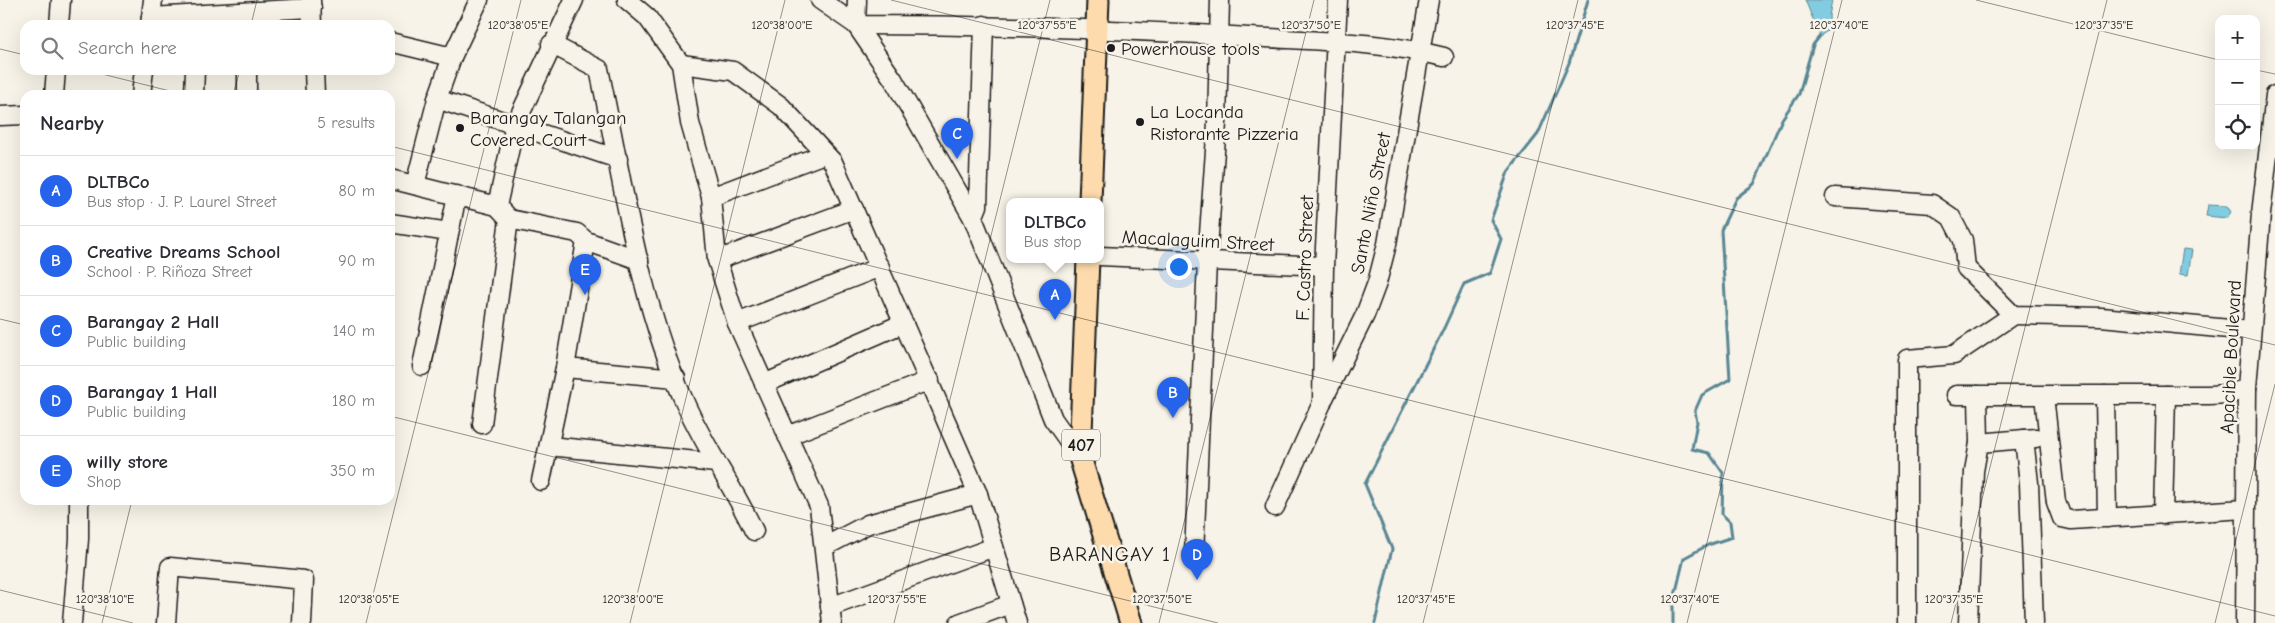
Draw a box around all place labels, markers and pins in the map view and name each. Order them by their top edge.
place label: Powerhouse tools [1121,38,1260,60]
marker: Powerhouse tools [1105,42,1117,54]
place label: La Locanda Ristorante Pizzeria [1150,101,1299,145]
place label: Barangay Talangan Covered Court [470,107,627,151]
marker: La Locanda Ristorante Pizzeria [1134,116,1146,128]
pin: C [941,118,973,159]
marker: Barangay Talangan Covered Court [454,122,466,134]
pin: E [569,254,601,295]
pin: A [1039,279,1071,320]
pin: B [1157,377,1189,418]
pin: D [1181,539,1213,580]

